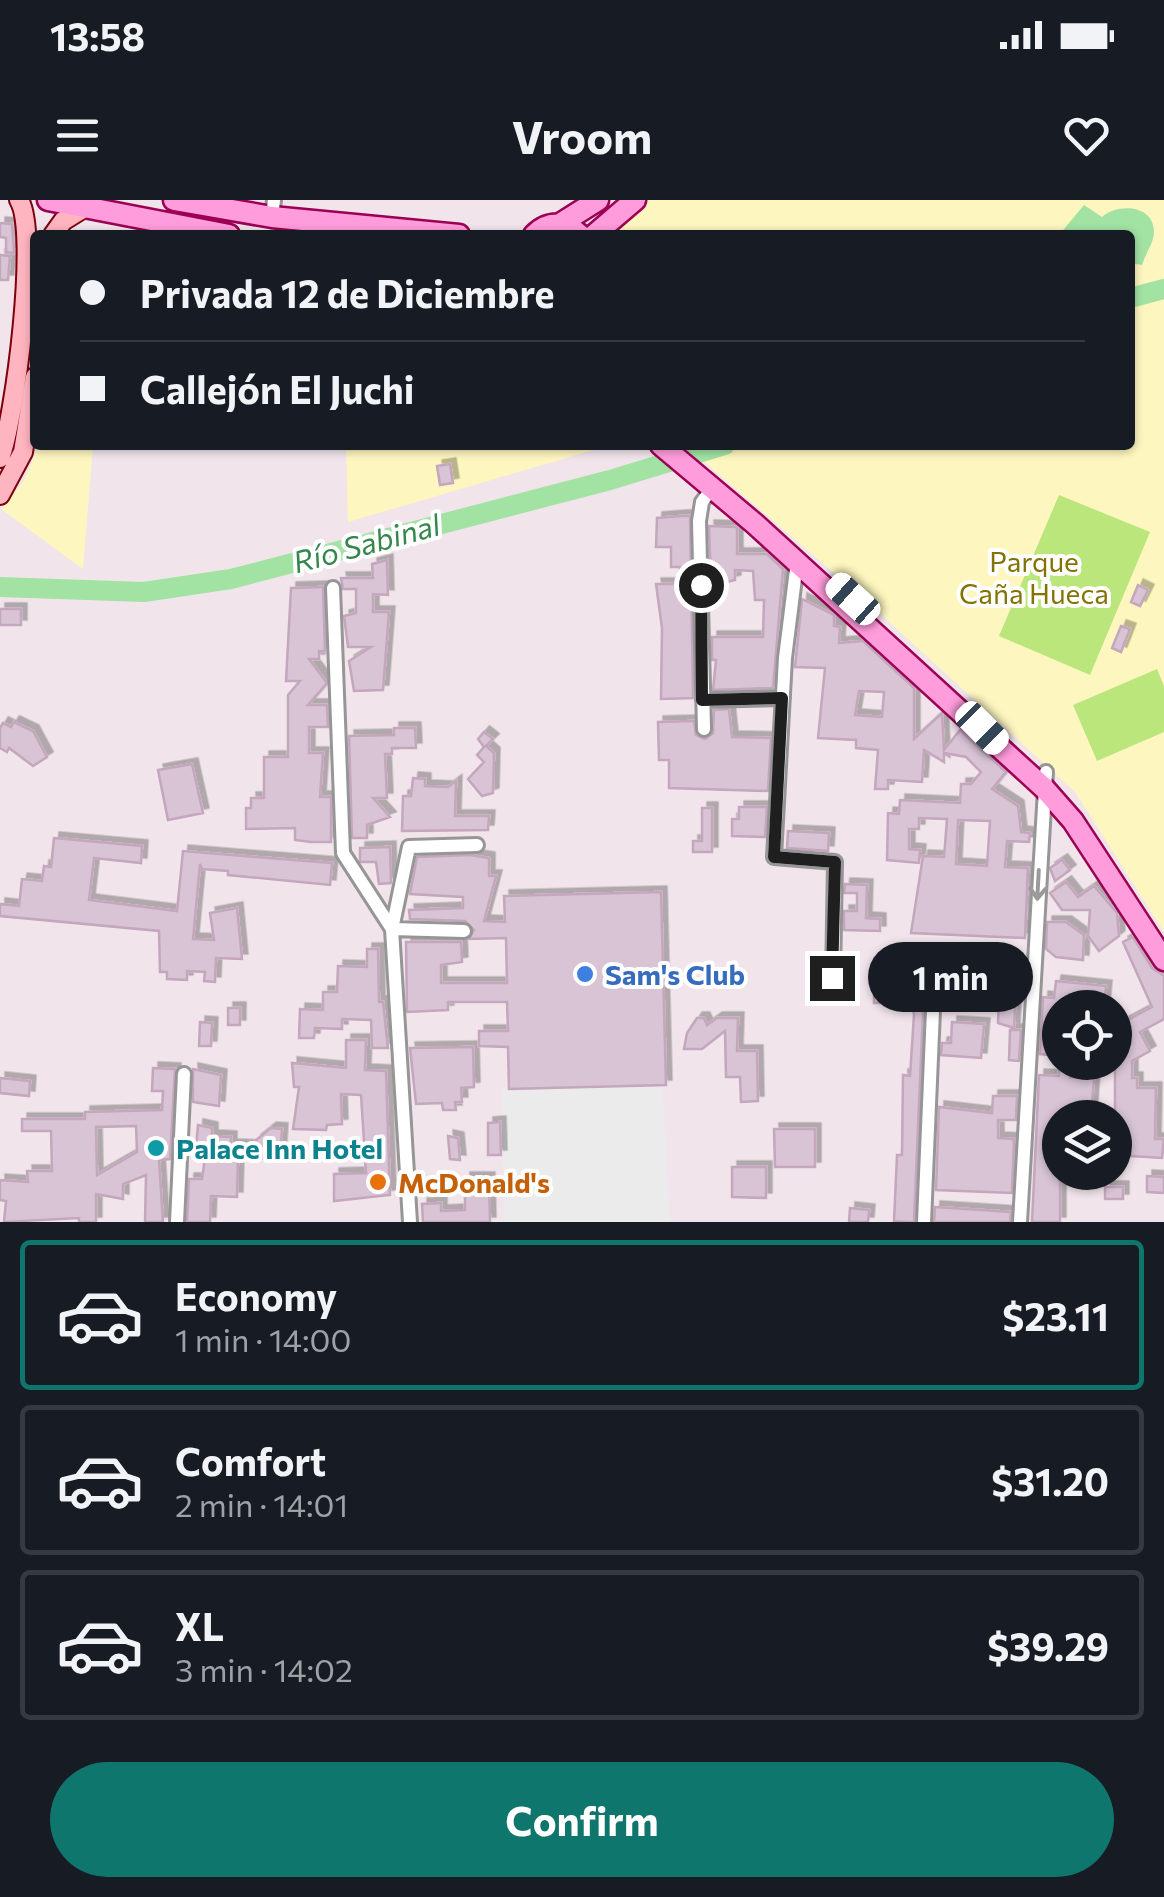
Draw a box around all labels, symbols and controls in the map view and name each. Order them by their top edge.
text: 13:58 [50,12,145,59]
icon: menu [50,108,105,163]
text: Vroom [512,108,652,163]
icon: heart [1059,108,1114,163]
text: Privada 12 de Diciembre [140,269,555,316]
text: Callejón El Juchi [140,365,414,412]
water label: Río Sabinal [288,504,445,579]
park label: Parque Caña Hueca [959,544,1109,610]
route start [679,563,724,608]
car [821,568,885,630]
car [950,696,1014,760]
one-way arrow [1029,869,1048,901]
callout: 1 min [867,943,1032,1013]
route end [810,956,855,1001]
place label: Sam's Club [605,957,745,991]
text: 1 min [913,957,988,997]
marker: Sam's Club [574,963,596,985]
map controls [1042,990,1132,1190]
button: locate [1042,990,1132,1080]
button: layers [1042,1100,1132,1190]
place label: Palace Inn Hotel [176,1131,383,1165]
marker: Palace Inn Hotel [145,1137,167,1159]
place label: McDonald's [398,1165,550,1199]
marker: McDonald's [367,1171,389,1193]
icon: car [55,1270,145,1360]
text: Economy [175,1272,337,1319]
text: $23.11 [1002,1292,1109,1339]
text: 1 min · 14:00 [175,1319,351,1359]
icon: car [55,1435,145,1525]
text: Comfort [175,1437,326,1484]
text: $31.20 [991,1457,1109,1504]
text: 2 min · 14:01 [175,1484,348,1524]
icon: car [55,1600,145,1690]
text: XL [175,1602,224,1649]
text: $39.29 [987,1622,1109,1669]
text: 3 min · 14:02 [175,1649,353,1689]
button: Confirm [50,1762,1114,1877]

